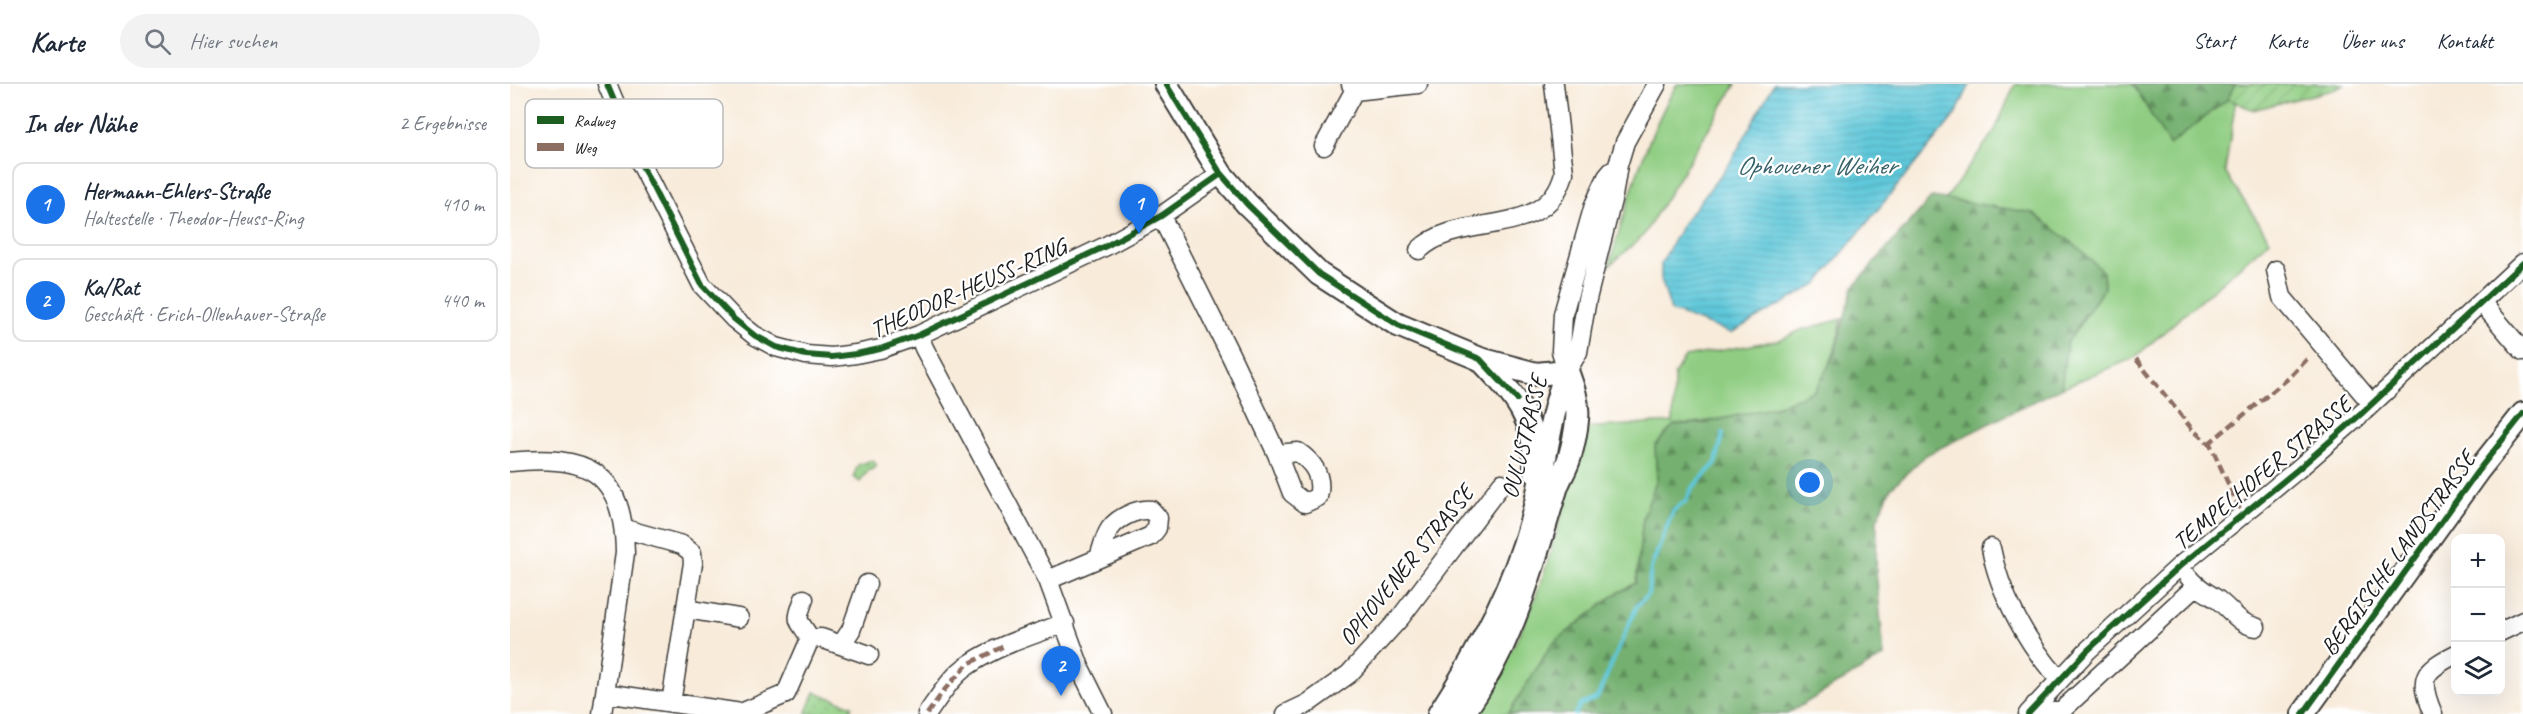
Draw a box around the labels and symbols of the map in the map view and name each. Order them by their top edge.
legend [525,99,723,168]
text: Radweg [574,111,616,131]
text: Weg [574,138,598,158]
water label: Ophovener Weiher [1737,149,1900,182]
pin: 1 [1120,184,1158,234]
street label: THEODOR-HEUSS-RING [865,230,1073,345]
street label: OULUSTRASSE [1494,370,1554,501]
street label: TEMPELHOFER STRASSE [2166,388,2360,557]
street label: BERGISCHE LANDSTRASSE [2314,443,2484,661]
your location [1795,468,1824,497]
street label: OPHOVENER STRASSE [1332,476,1482,652]
pin: 2 [1042,646,1080,696]

